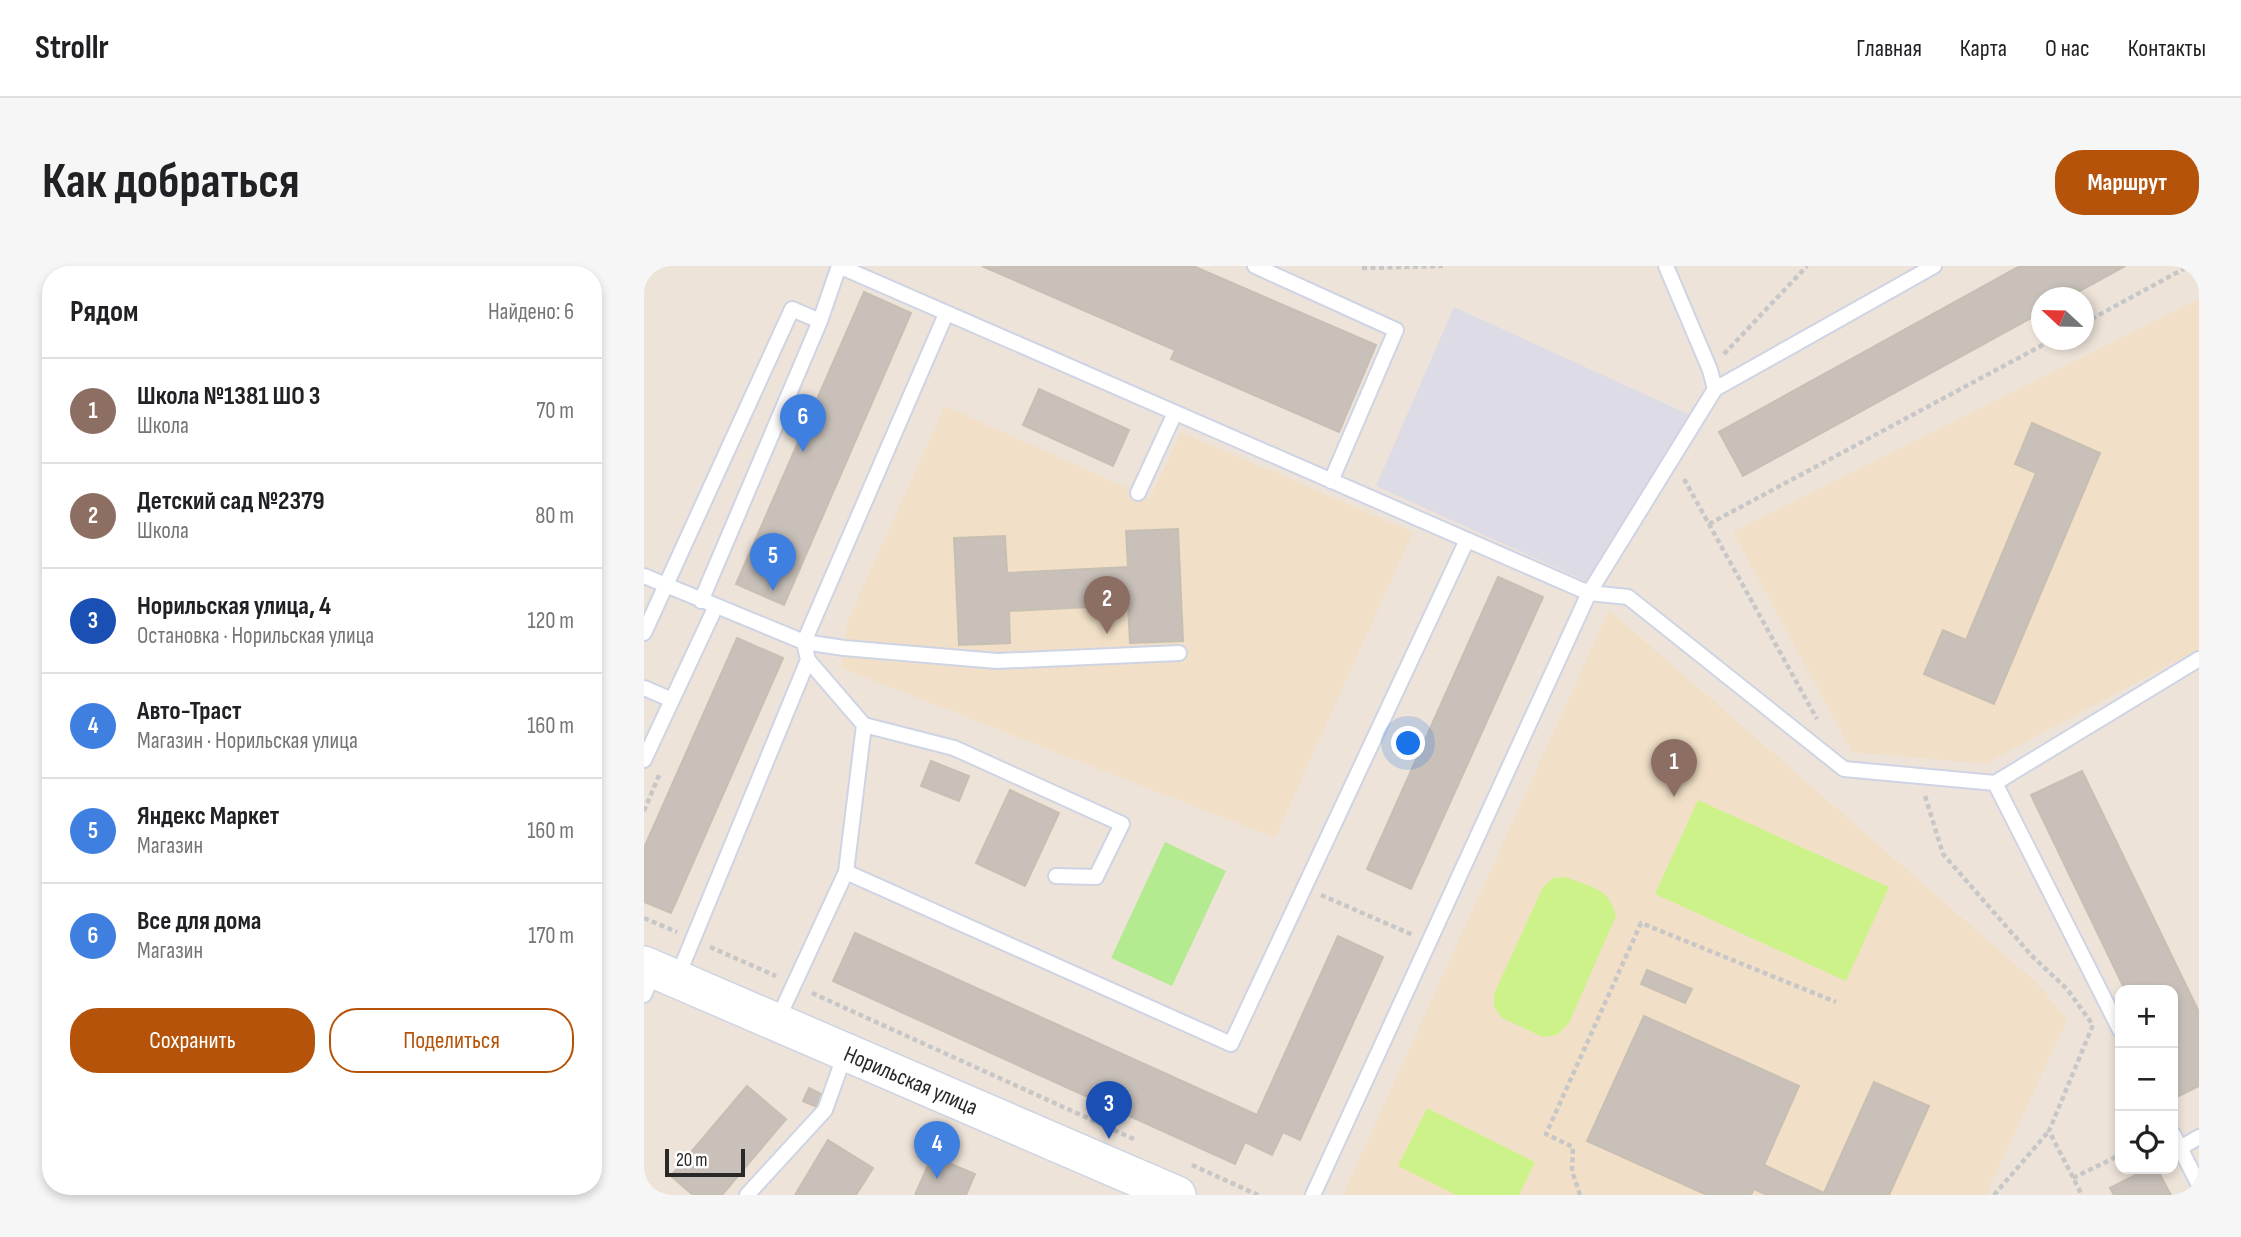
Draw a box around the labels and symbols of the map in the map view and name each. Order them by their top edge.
north arrow [2031,287,2094,350]
pin: 6 [780,394,826,452]
pin: 5 [750,533,796,591]
pin: 2 [1084,576,1130,634]
your location [1391,726,1425,760]
pin: 1 [1651,739,1697,797]
street label: Норильская улица [839,1040,982,1122]
pin: 3 [1086,1081,1132,1139]
pin: 4 [914,1121,960,1179]
scale bar [665,1146,746,1178]

